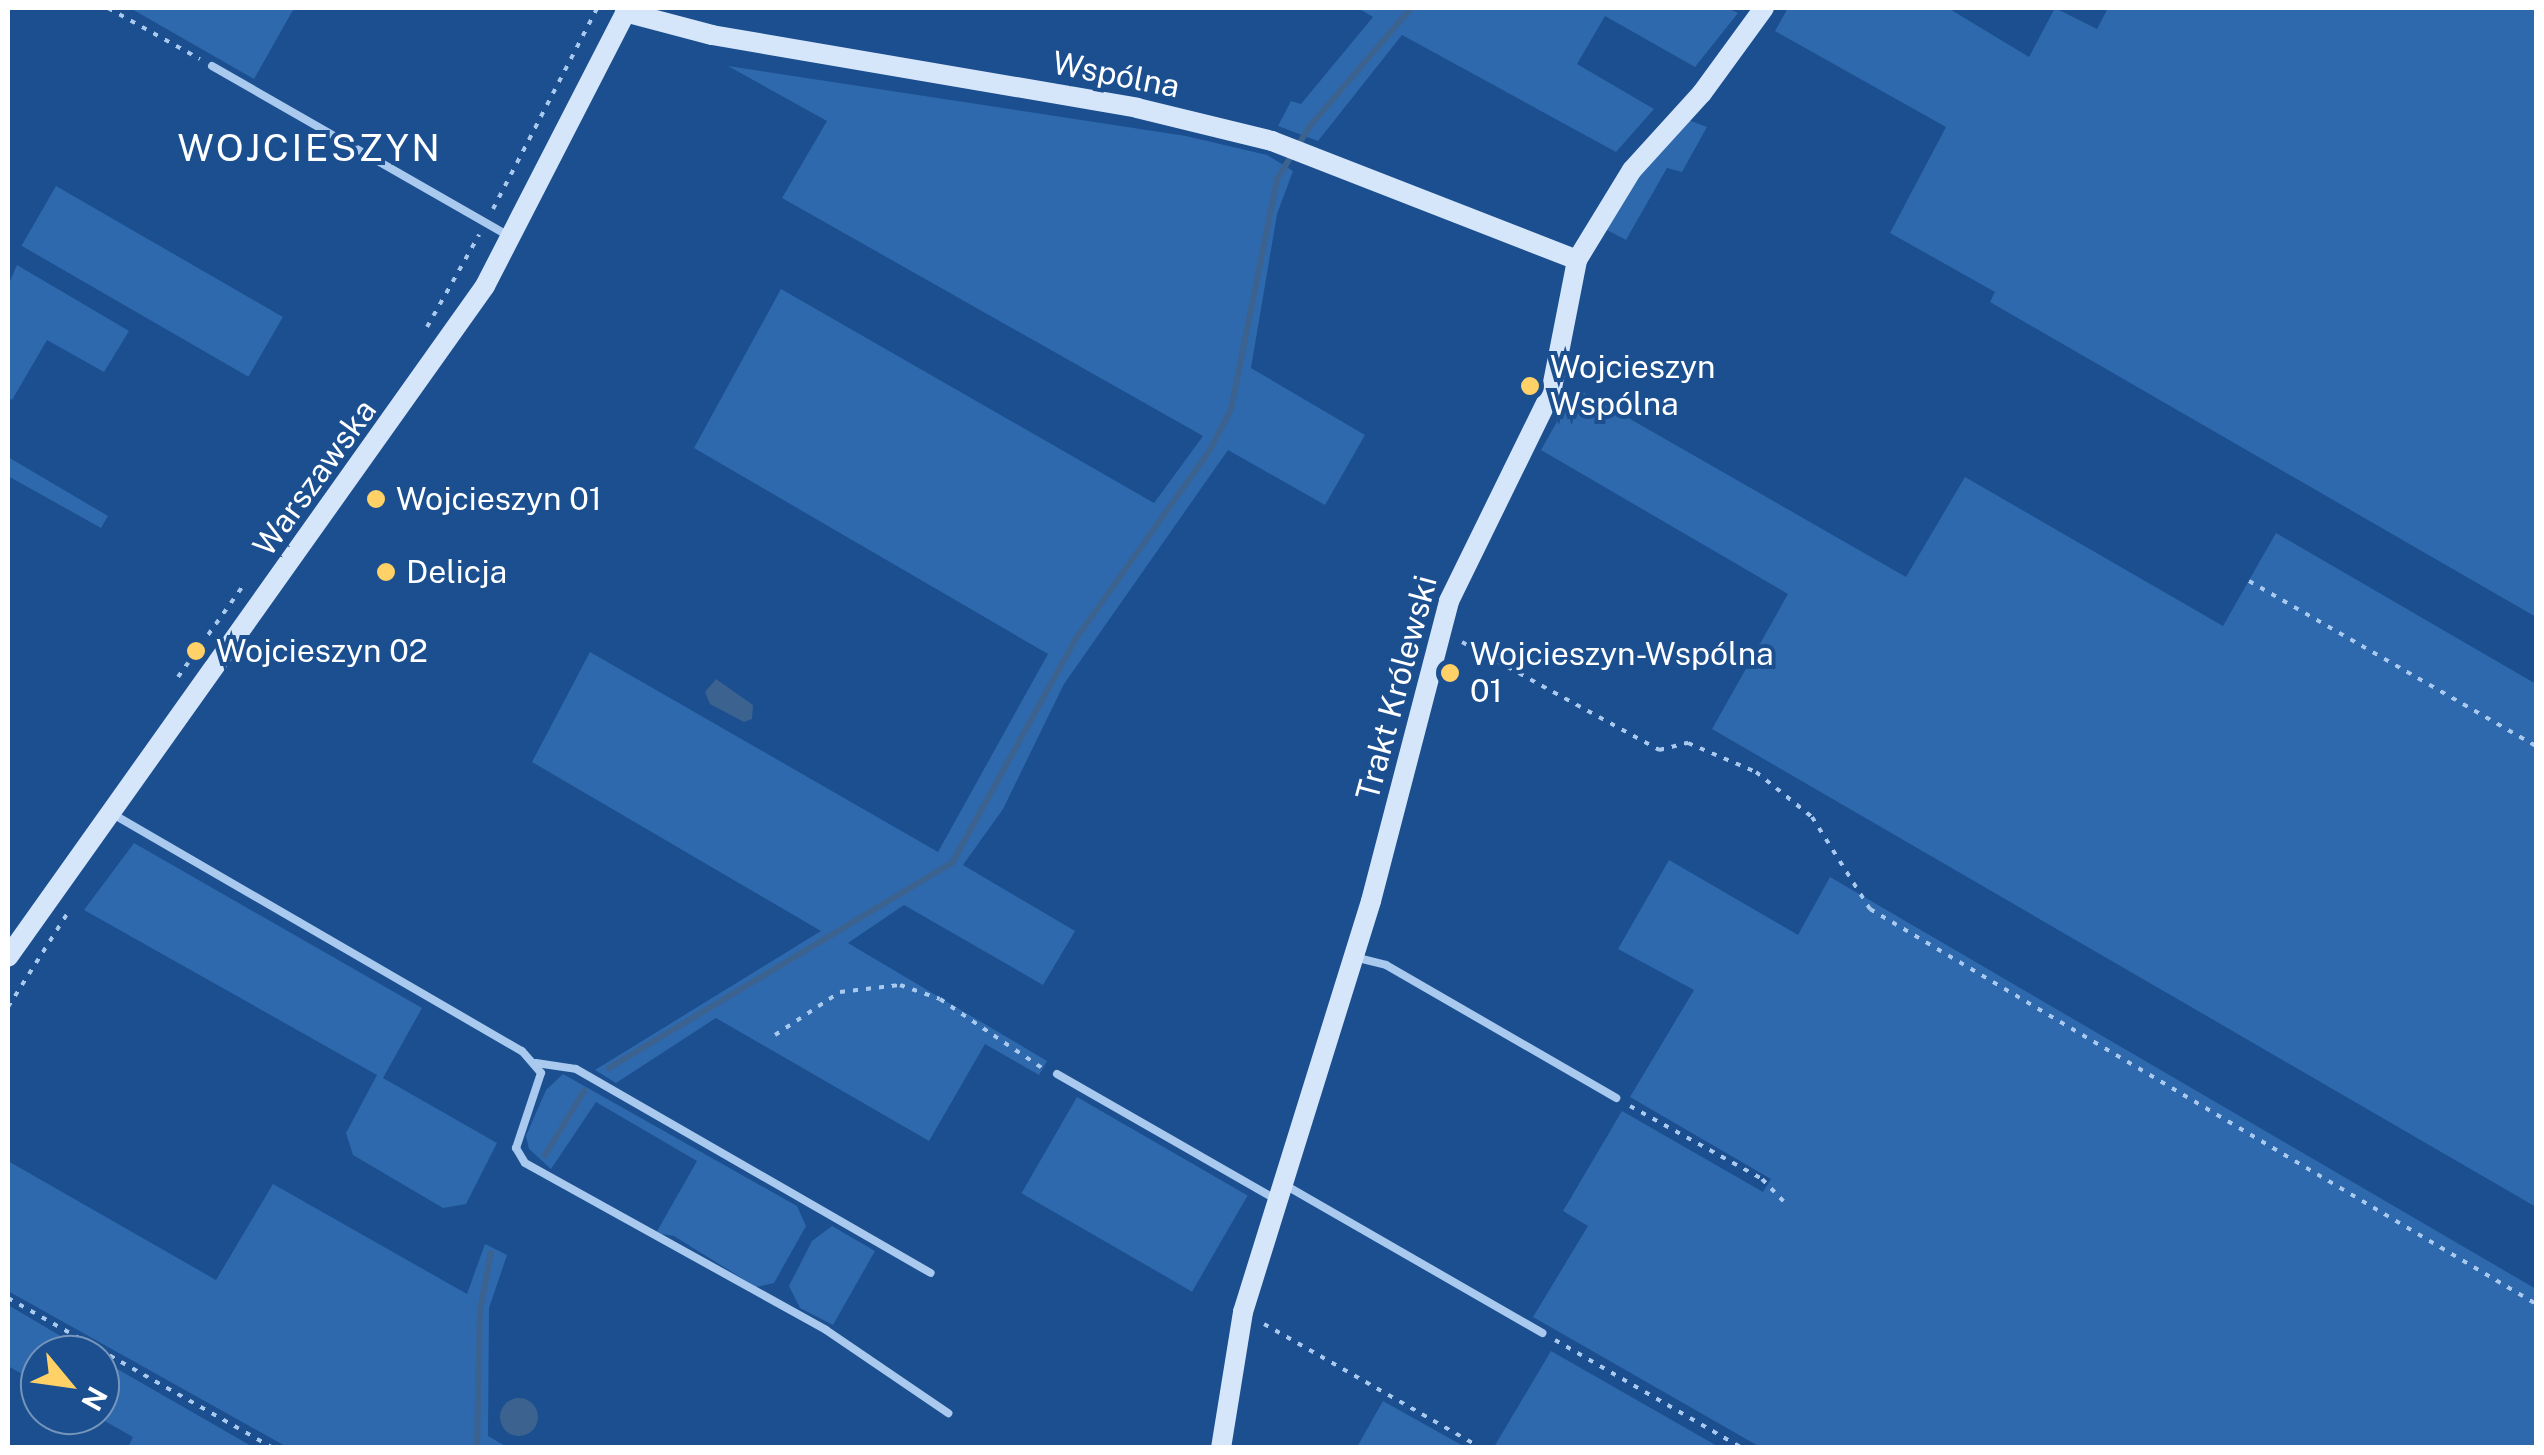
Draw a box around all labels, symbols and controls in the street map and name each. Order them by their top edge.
street label: Wspólna [1049,44,1183,106]
district label: WOJCIESZYN [178,125,442,171]
place label: Wojcieszyn Wspólna [1550,349,1715,424]
marker: Wojcieszyn Wspólna [1519,375,1541,397]
street label: Warszawska [245,392,385,564]
place label: Wojcieszyn 01 [396,480,602,518]
marker: Wojcieszyn 01 [365,488,387,510]
place label: Delicja [406,553,507,591]
marker: Delicja [375,561,397,583]
street label: Trakt Królewski [1349,571,1445,805]
place label: Wojcieszyn 02 [216,632,428,670]
place label: Wojcieszyn-Wspólna 01 [1470,636,1774,711]
marker: Wojcieszyn 02 [185,640,207,662]
marker: Wojcieszyn-Wspólna 01 [1439,662,1461,684]
north arrow [20,1335,120,1435]
text: N [75,1381,115,1416]

